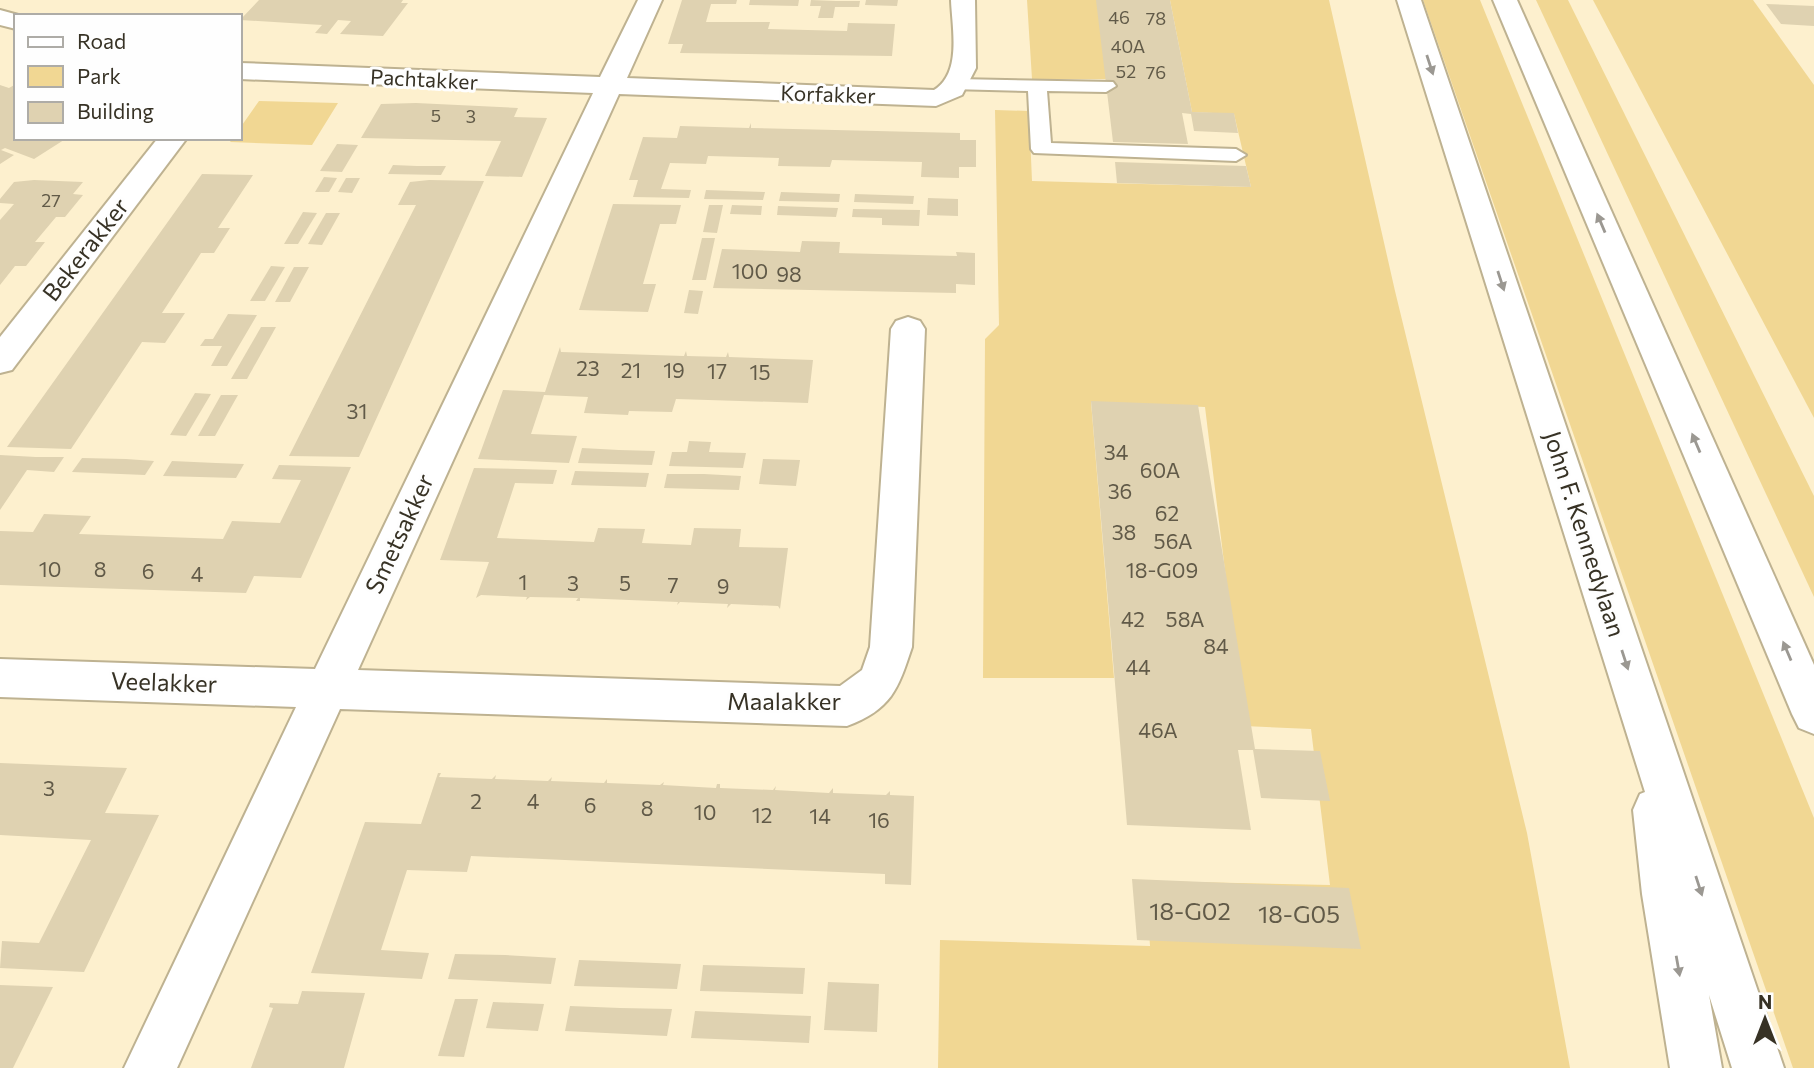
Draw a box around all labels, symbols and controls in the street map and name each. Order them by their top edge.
house number: 46 [1108,6,1130,28]
house number: 78 [1146,7,1166,29]
legend [14,14,242,140]
text: Road [77,28,126,53]
house number: 40A [1111,35,1145,57]
one-way arrow [1426,54,1436,75]
house number: 52 [1116,60,1136,82]
house number: 76 [1146,61,1166,83]
text: Park [77,63,121,88]
street label: Pachtakker [370,63,479,94]
street label: Korfakker [780,79,876,108]
text: Building [77,98,154,123]
house number: 5 [431,104,441,126]
house number: 3 [466,105,476,127]
house number: 27 [41,189,61,211]
street label: Bekerakker [36,191,134,306]
one-way arrow [1595,212,1606,233]
house number: 100 [732,258,768,283]
house number: 98 [776,261,802,286]
one-way arrow [1496,271,1507,292]
house number: 23 [576,355,600,380]
house number: 21 [621,357,641,382]
house number: 19 [663,357,685,382]
house number: 17 [707,358,727,383]
house number: 15 [749,359,771,384]
house number: 31 [347,398,367,423]
street label: John F. Kennedylaan [1538,427,1632,640]
one-way arrow [1690,432,1701,453]
house number: 34 [1104,439,1129,464]
house number: 60A [1140,457,1180,482]
street label: Smetsakker [358,469,439,598]
house number: 36 [1108,478,1132,503]
house number: 62 [1155,500,1179,525]
house number: 38 [1112,519,1136,544]
house number: 56A [1154,528,1192,553]
house number: 10 [39,556,61,581]
house number: 8 [94,556,106,581]
house number: 18-G09 [1126,557,1198,582]
house number: 6 [142,558,154,583]
house number: 4 [191,561,204,586]
house number: 1 [519,569,527,594]
house number: 3 [567,570,579,595]
house number: 5 [619,570,631,595]
house number: 7 [667,572,679,597]
house number: 9 [717,573,729,598]
house number: 42 [1121,606,1145,631]
house number: 58A [1166,606,1204,631]
house number: 84 [1203,633,1229,658]
one-way arrow [1781,641,1792,662]
one-way arrow [1620,650,1631,671]
house number: 44 [1125,654,1151,679]
street label: Veelakker [110,665,218,698]
street label: Maalakker [727,686,842,715]
house number: 46A [1138,717,1178,742]
house number: 3 [43,775,55,800]
house number: 2 [470,788,482,813]
house number: 4 [527,788,540,813]
house number: 6 [584,792,596,817]
house number: 8 [641,795,653,820]
house number: 10 [694,799,716,824]
house number: 12 [752,802,772,827]
house number: 14 [809,803,831,828]
house number: 16 [868,807,890,832]
one-way arrow [1694,876,1704,897]
house number: 18-G02 [1149,896,1231,925]
house number: 18-G05 [1258,899,1340,928]
one-way arrow [1673,955,1684,977]
north arrow [1730,984,1800,1054]
text: N [1758,990,1772,1013]

